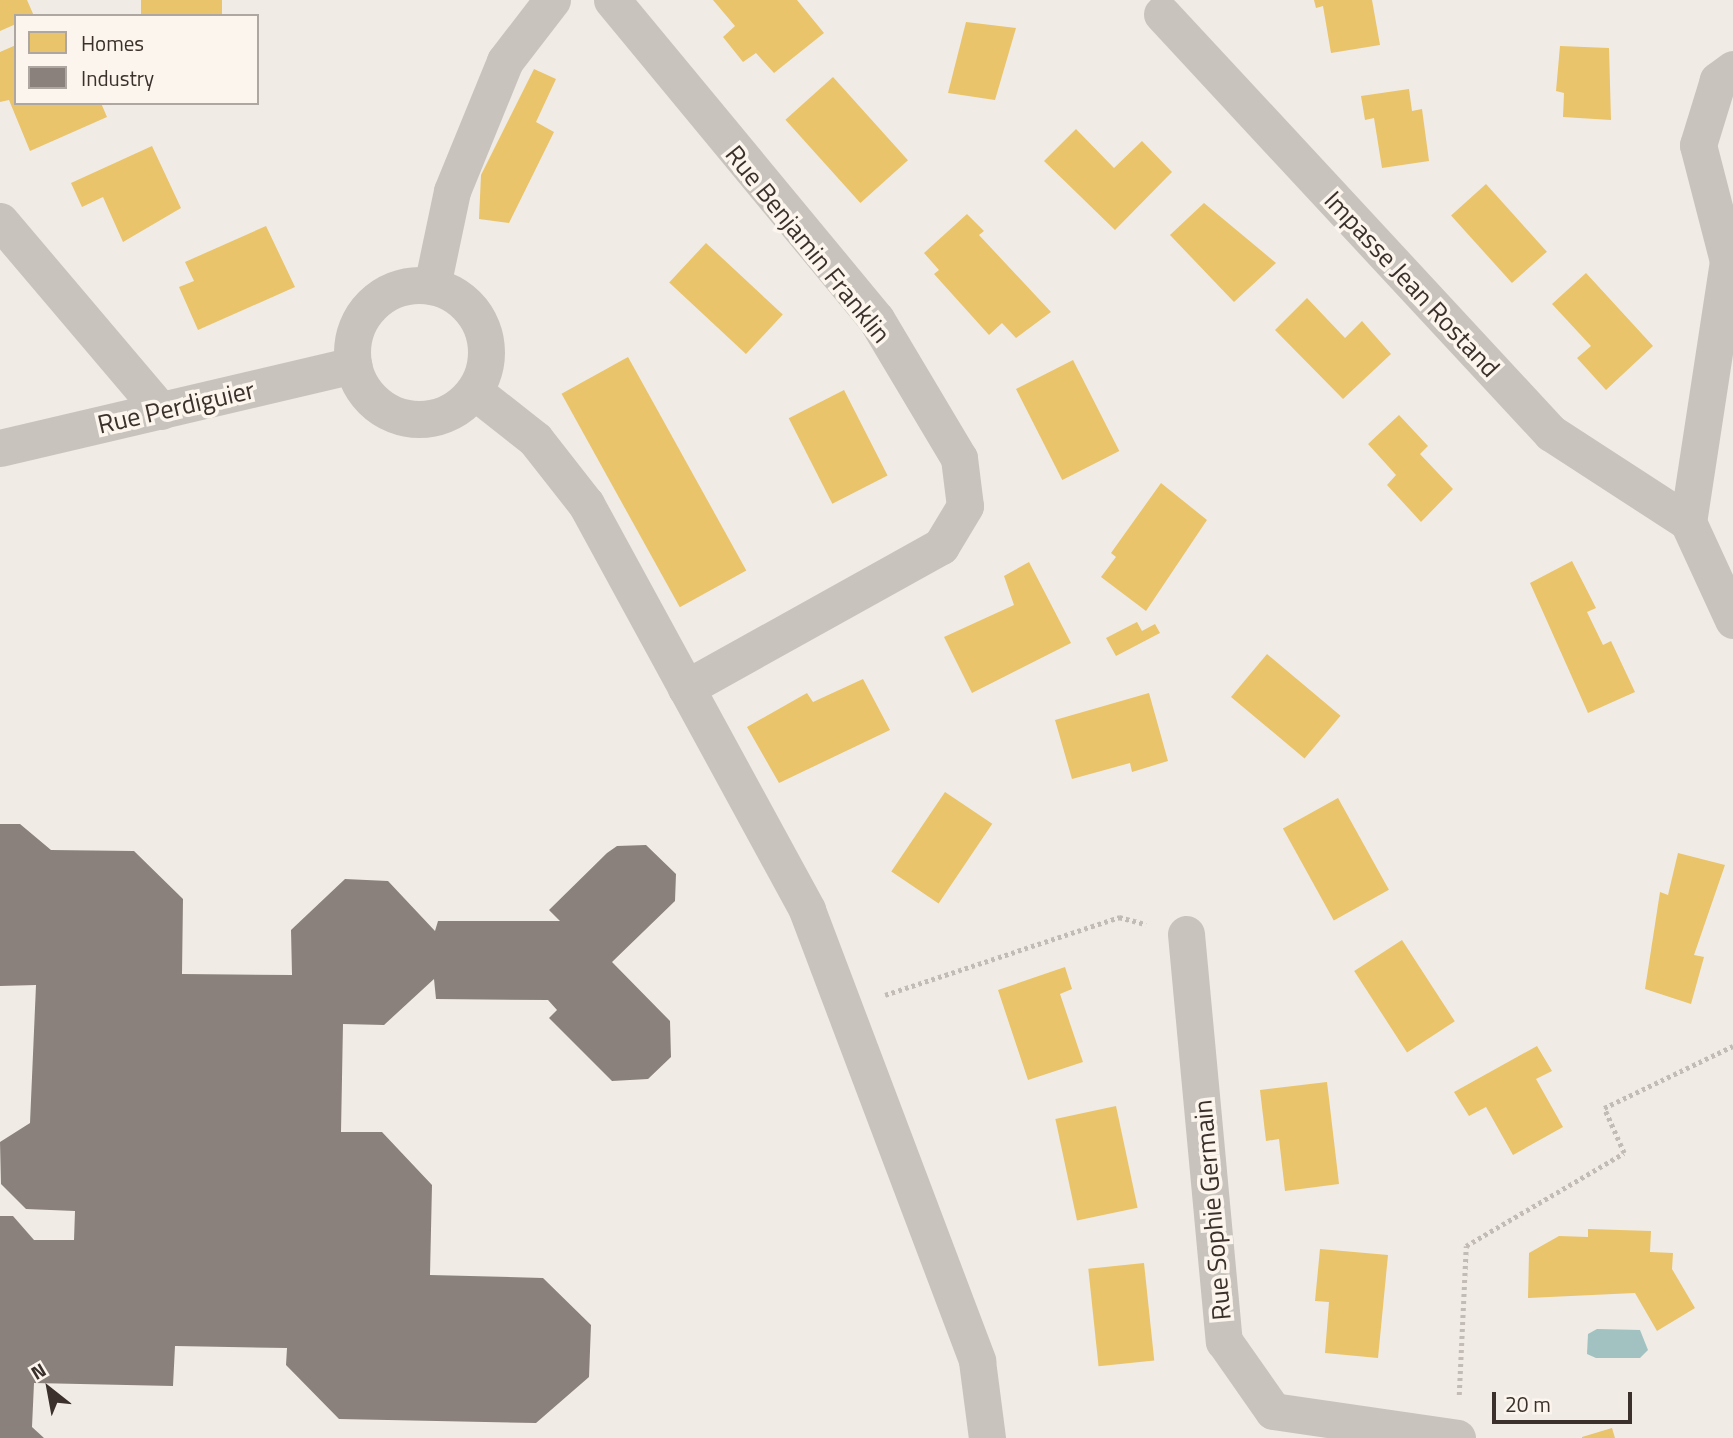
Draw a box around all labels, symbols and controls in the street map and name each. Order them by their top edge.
legend [14,14,259,105]
text: Homes [81,27,144,59]
text: Industry [81,62,154,94]
street label: Rue Benjamin Franklin [719,139,897,349]
street label: Impasse Jean Rostand [1318,185,1506,383]
street label: Rue Perdiguier [94,374,258,440]
street label: Rue Sophie Germain [1187,1098,1237,1322]
north arrow [14,1354,84,1424]
text: N [25,1355,51,1386]
scale bar [1495,1378,1635,1422]
text: 20 m [1505,1388,1551,1420]

